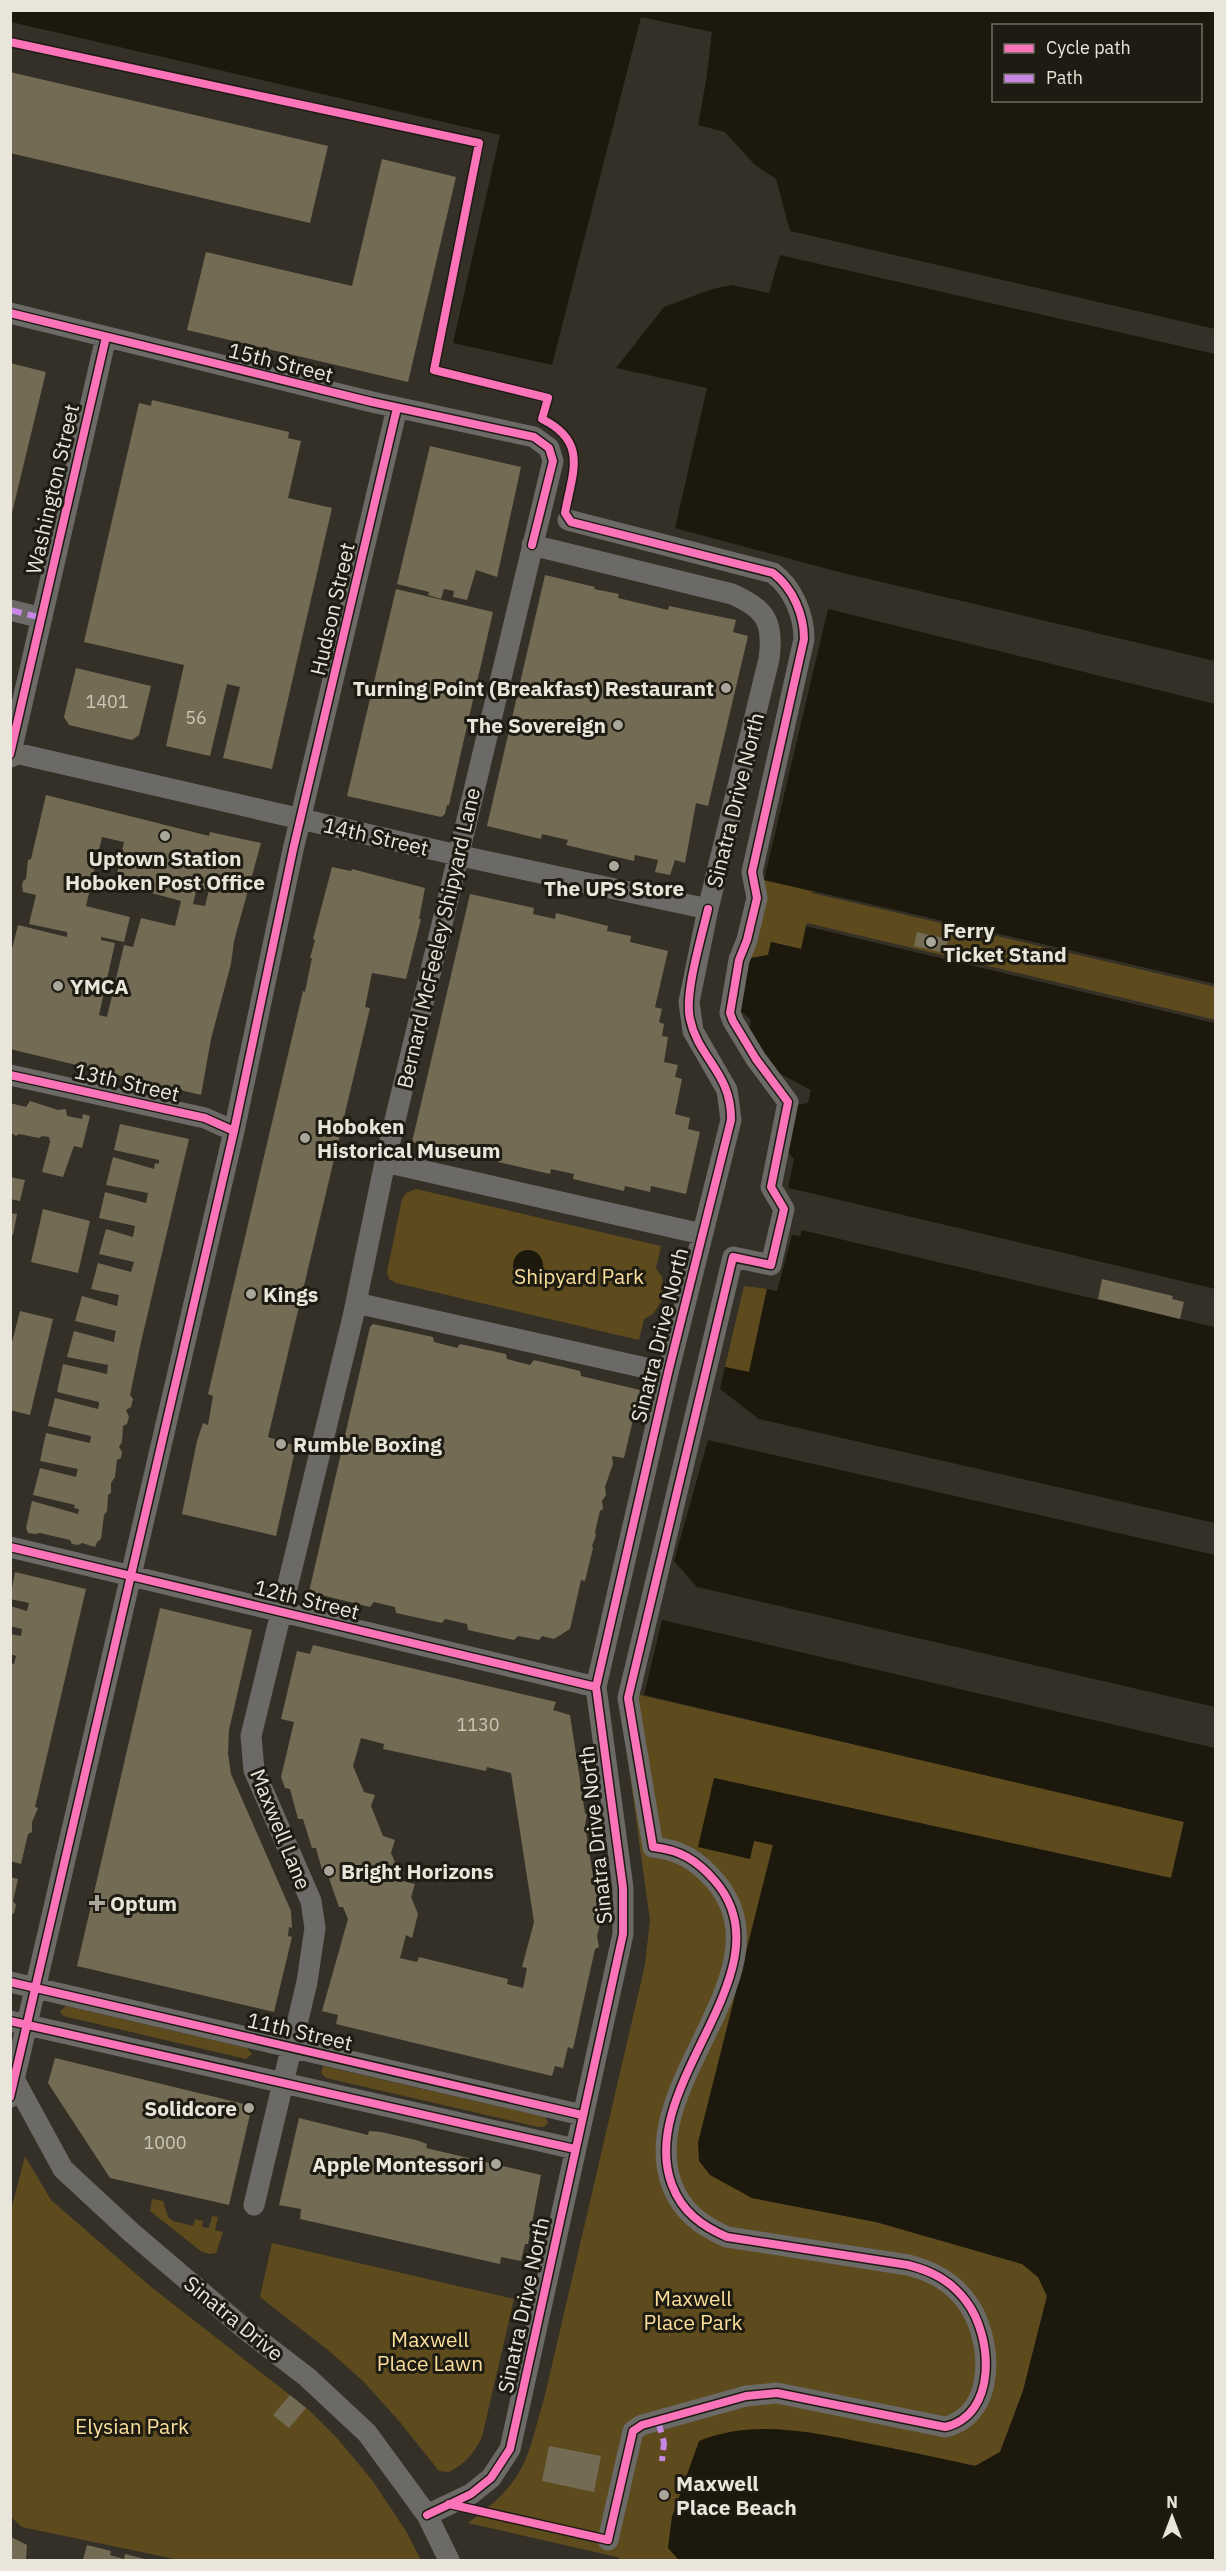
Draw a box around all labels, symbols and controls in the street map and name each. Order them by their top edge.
legend [992,24,1202,102]
text: Cycle path [1046,36,1131,59]
text: Path [1046,66,1083,89]
street label: 15th Street [226,335,336,389]
street label: Washington Street [19,401,85,577]
street label: Hudson Street [303,540,361,678]
place label: Turning Point (Breakfast) Restaurant [353,674,714,702]
marker: Turning Point (Breakfast) Restaurant [719,681,733,695]
house number: 1401 [85,690,129,713]
house number: 56 [185,706,207,729]
street label: Sinatra Drive North [700,710,770,890]
place label: The Sovereign [466,711,606,739]
marker: The Sovereign [611,718,625,732]
street label: Bernard McFeeley Shipyard Lane [390,785,486,1091]
street label: 14th Street [321,810,431,862]
marker: Uptown Station Hoboken Post Office [158,829,172,843]
place label: Uptown Station Hoboken Post Office [65,844,265,896]
marker: The UPS Store [607,859,621,873]
place label: The UPS Store [544,874,685,902]
place label: Ferry Ticket Stand [943,916,1067,968]
marker: Ferry Ticket Stand [924,935,938,949]
place label: YMCA [70,972,129,1000]
marker: YMCA [51,979,65,993]
street label: 13th Street [72,1056,182,1108]
place label: Hoboken Historical Museum [317,1112,500,1164]
marker: Hoboken Historical Museum [298,1131,312,1145]
street label: Sinatra Drive North [624,1245,694,1425]
park label: Shipyard Park [514,1262,644,1290]
place label: Kings [263,1280,318,1308]
marker: Kings [244,1287,258,1301]
place label: Rumble Boxing [293,1430,442,1458]
marker: Rumble Boxing [274,1437,288,1451]
street label: 12th Street [252,1572,362,1626]
house number: 1130 [456,1713,500,1736]
street label: Sinatra Drive North [572,1744,618,1926]
street label: Maxwell Lane [244,1764,318,1894]
place label: Bright Horizons [341,1857,494,1885]
marker: Bright Horizons [322,1864,336,1878]
place label: Optum [110,1889,177,1917]
marker: Optum [88,1894,106,1912]
street label: 11th Street [245,2005,355,2057]
place label: Solidcore [144,2094,237,2122]
marker: Solidcore [242,2101,256,2115]
house number: 1000 [143,2131,187,2154]
place label: Apple Montessori [312,2150,484,2178]
marker: Apple Montessori [489,2157,503,2171]
street label: Sinatra Drive North [491,2214,555,2396]
street label: Sinatra Drive [178,2269,290,2367]
park label: Maxwell Place Park [643,2284,743,2336]
park label: Maxwell Place Lawn [377,2325,483,2377]
park label: Elysian Park [75,2412,189,2440]
place label: Maxwell Place Beach [676,2469,797,2521]
north arrow [1142,2487,1202,2547]
marker: Maxwell Place Beach [657,2488,671,2502]
text: N [1166,2492,1178,2512]

